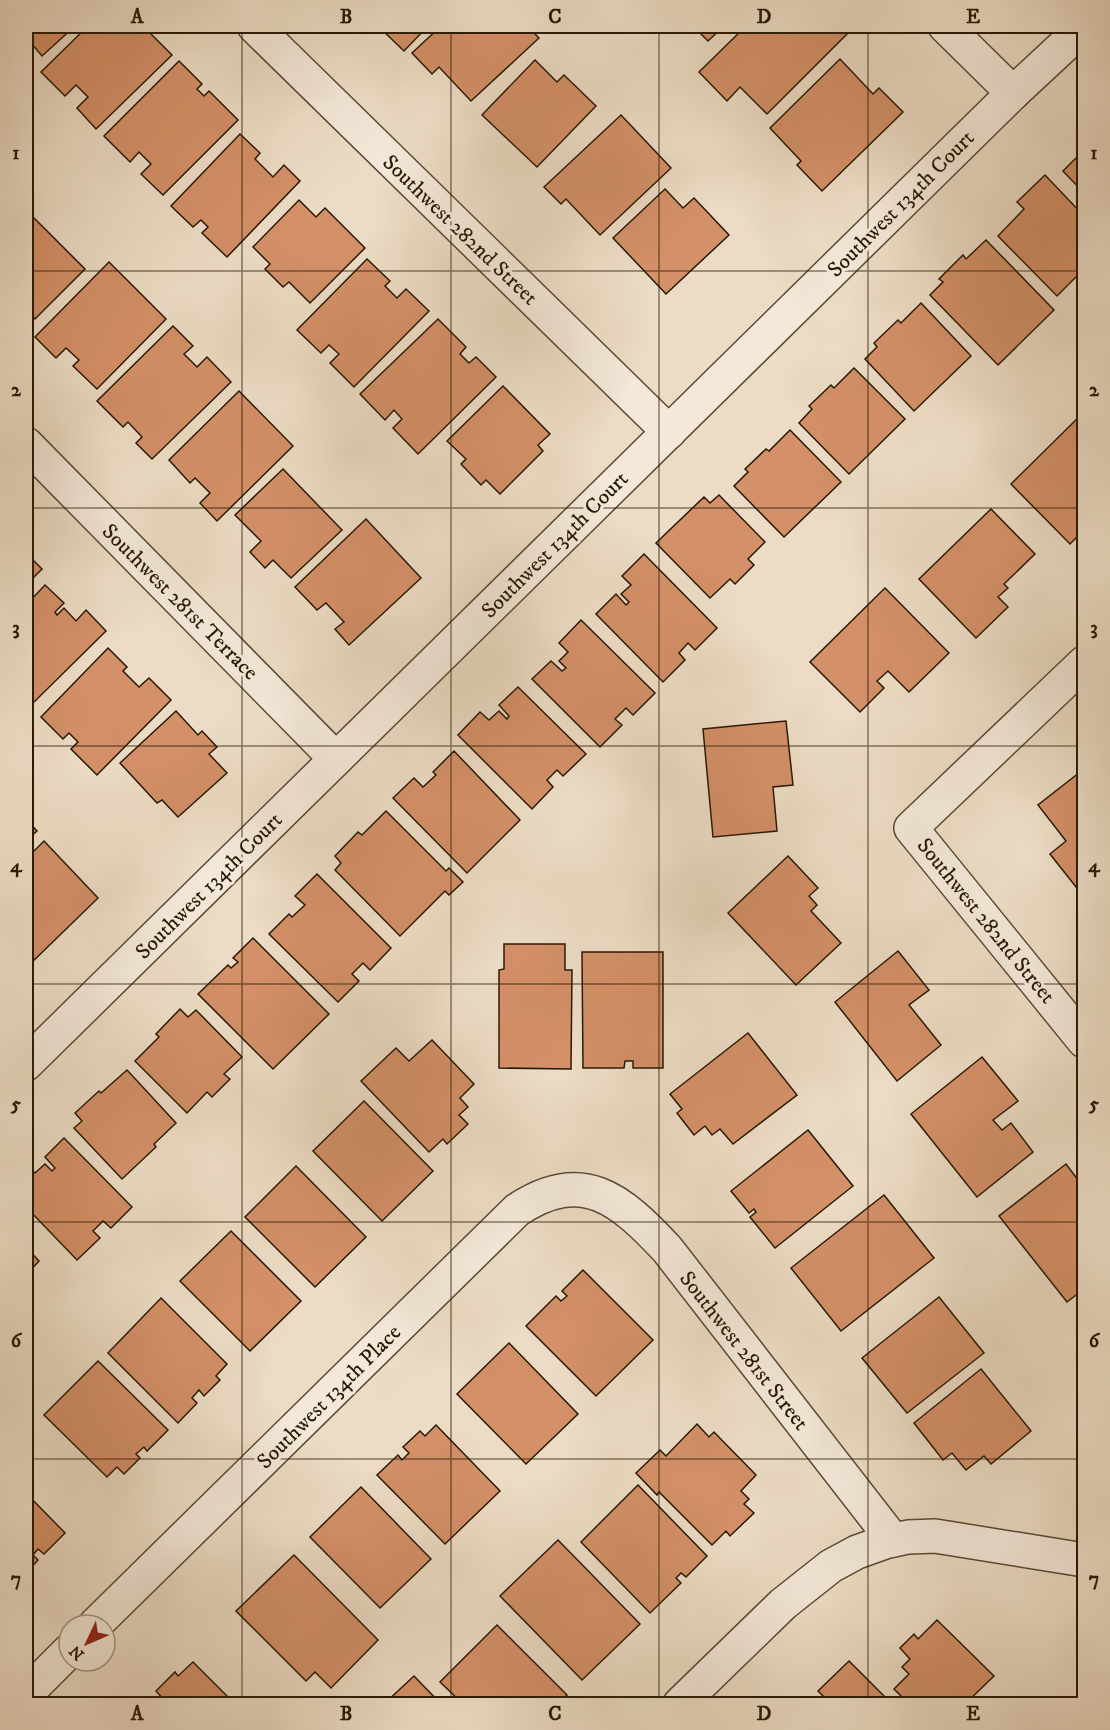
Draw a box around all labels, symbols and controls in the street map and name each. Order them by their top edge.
text: A [130,5,145,30]
text: B [340,5,352,30]
text: C [548,5,562,30]
text: D [757,5,772,30]
text: E [966,5,980,30]
street label: Southwest 134th Court [822,125,980,283]
text: 1 [12,141,20,166]
text: 1 [1090,141,1098,166]
street label: Southwest 282nd Street [377,149,543,311]
text: 2 [11,378,22,403]
text: 2 [1089,378,1100,403]
street label: Southwest 134th Court [476,466,634,624]
street label: Southwest 281st Terrace [96,518,264,686]
text: 3 [12,616,20,641]
text: 3 [1090,616,1098,641]
street label: Southwest 134th Court [130,807,288,965]
street label: Southwest 282nd Street [911,833,1061,1009]
text: 4 [10,854,23,879]
text: 4 [1088,854,1101,879]
text: 5 [10,1092,21,1117]
text: 5 [1088,1092,1099,1117]
street label: Southwest 281st Street [673,1266,814,1436]
street label: Southwest 134th Place [251,1319,407,1475]
text: 6 [11,1329,23,1354]
text: 6 [1089,1329,1101,1354]
text: 7 [11,1567,21,1592]
text: 7 [1089,1567,1099,1592]
north arrow [57,1613,117,1673]
text: N [65,1641,89,1664]
text: A [130,1702,145,1727]
text: B [340,1702,352,1727]
text: C [548,1702,562,1727]
text: D [757,1702,772,1727]
text: E [966,1702,980,1727]

